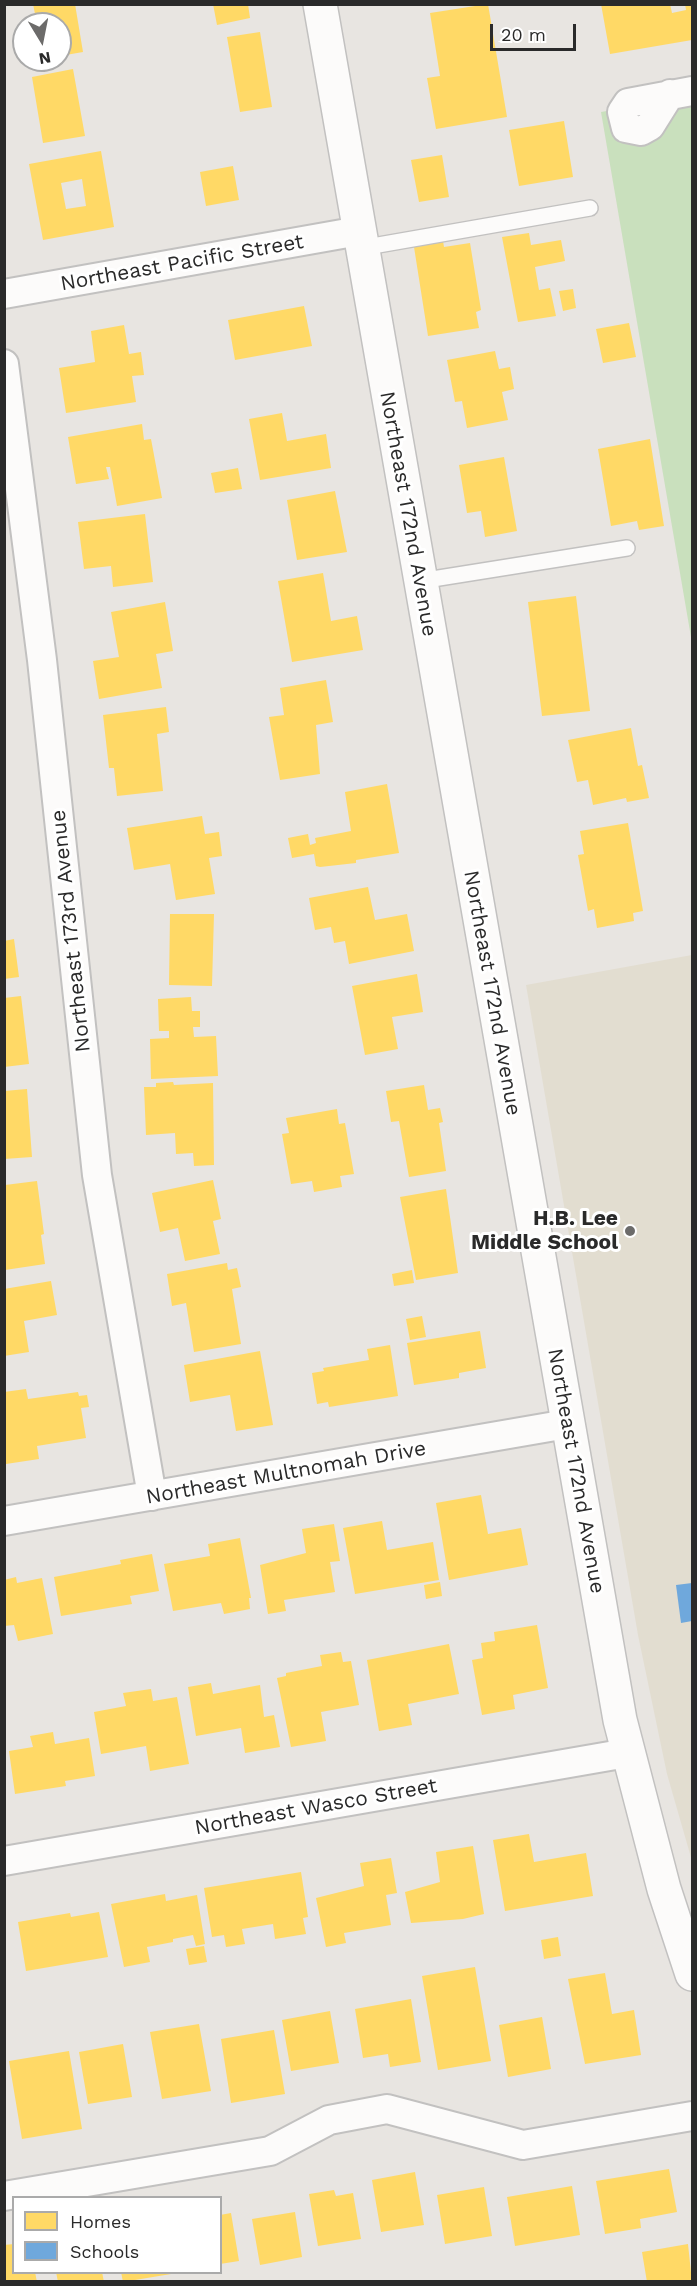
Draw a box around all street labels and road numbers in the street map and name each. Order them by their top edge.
street label: Northeast Pacific Street [58,229,306,297]
street label: Northeast 172nd Avenue [374,389,442,639]
street label: Northeast 173rd Avenue [46,809,96,1053]
street label: Northeast 172nd Avenue [458,868,526,1118]
street label: Northeast 172nd Avenue [542,1346,610,1596]
street label: Northeast Multnomah Drive [144,1436,428,1510]
street label: Northeast Wasco Street [193,1773,439,1841]

